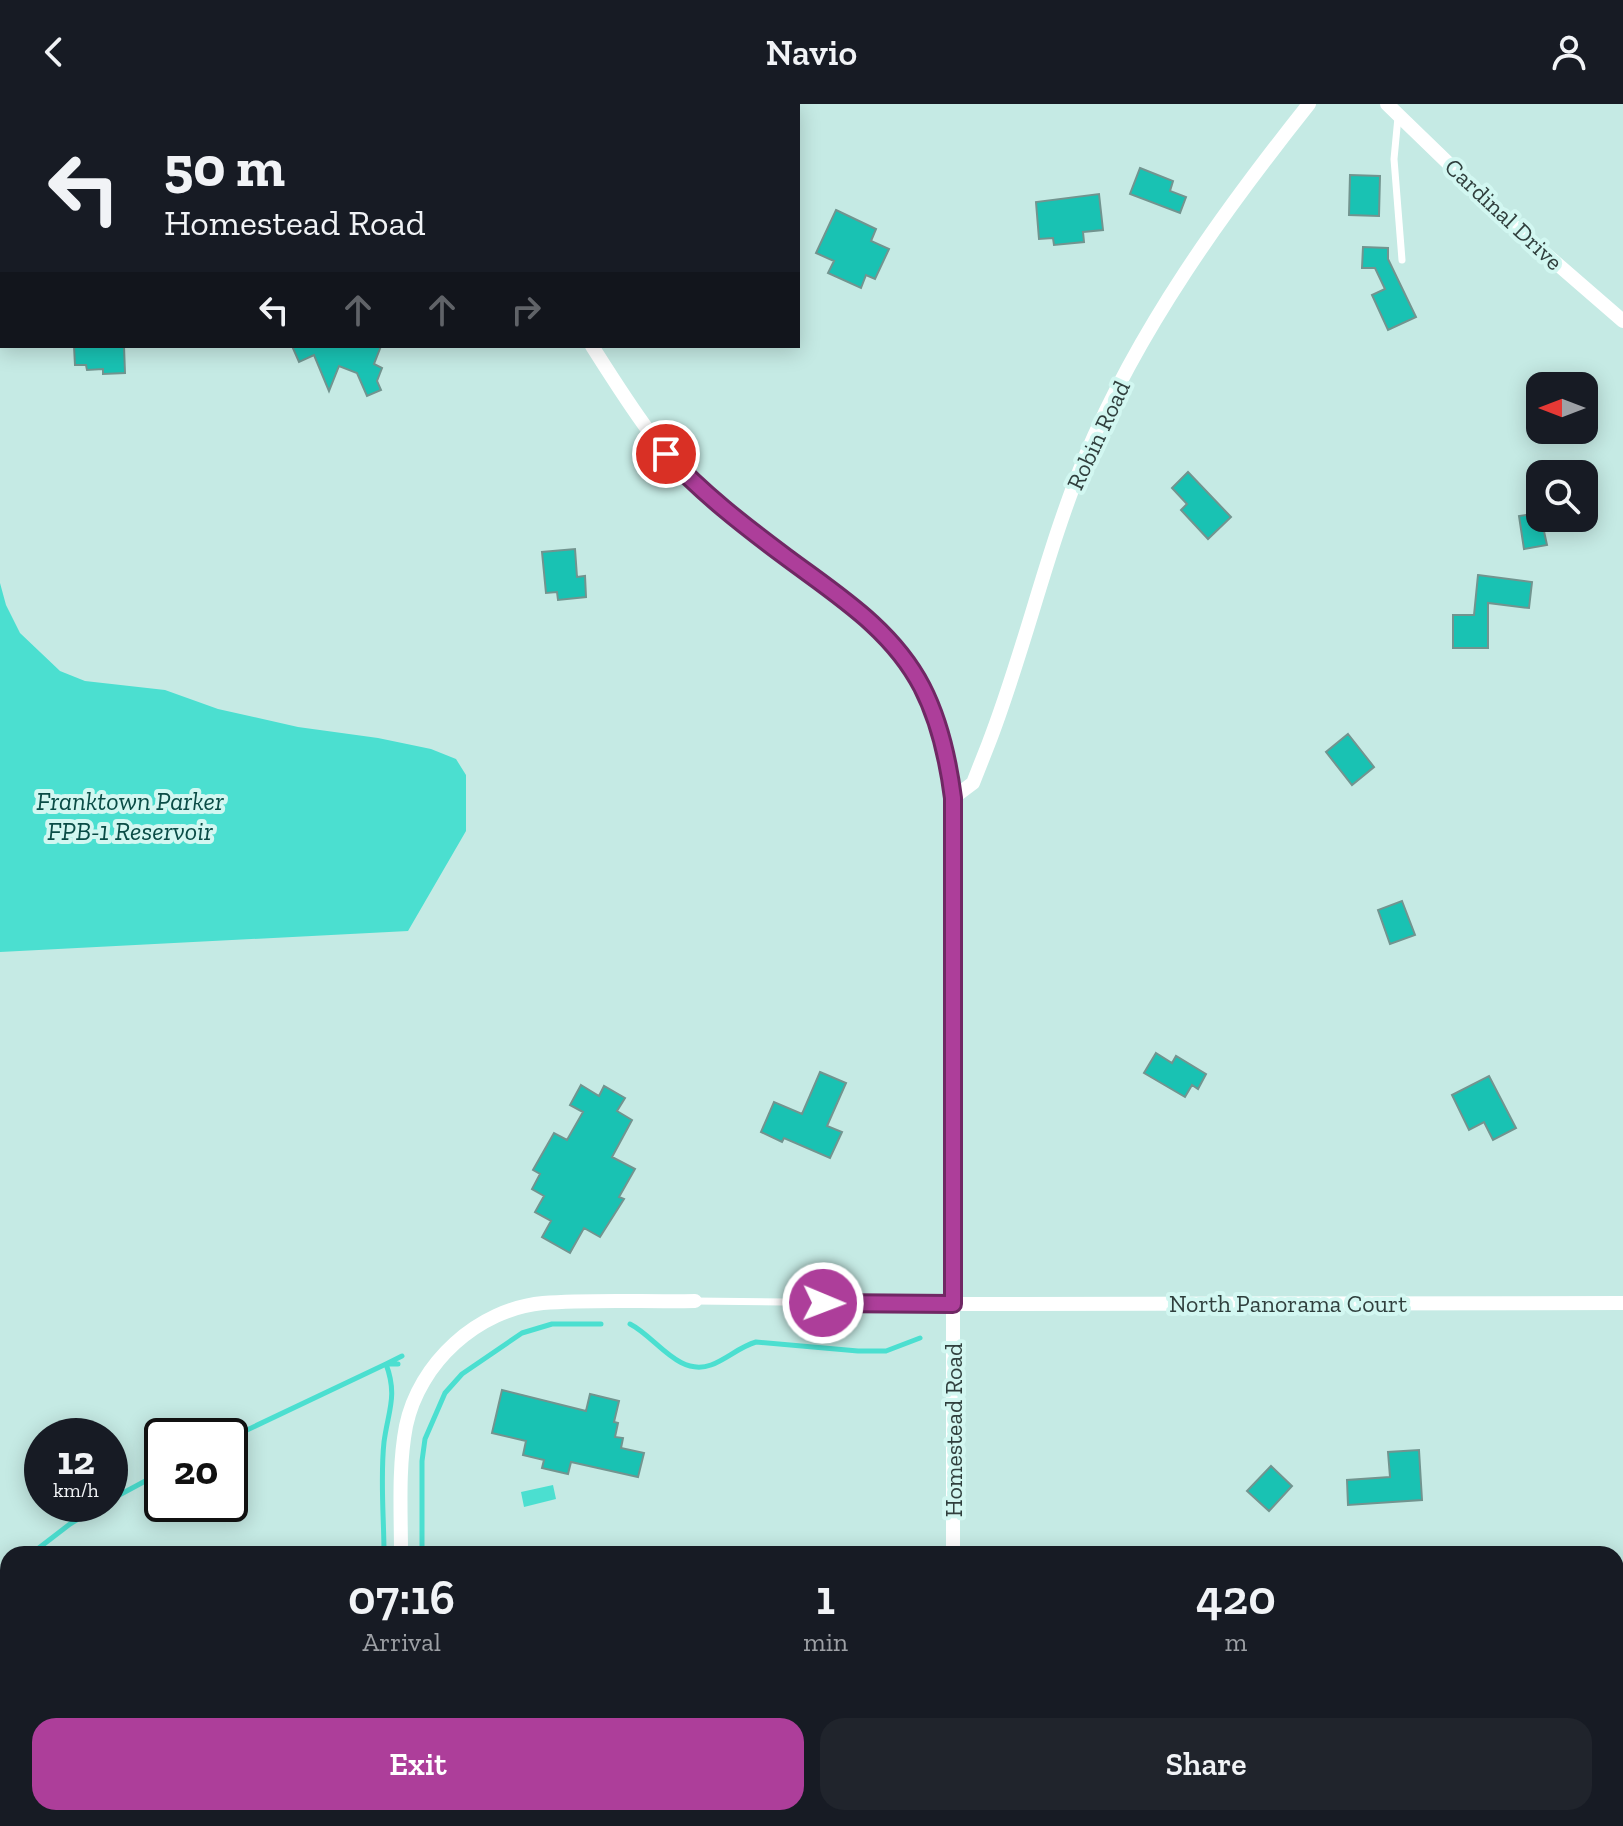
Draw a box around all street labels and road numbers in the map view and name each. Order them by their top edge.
street label: Cardinal Drive [1439,152,1569,276]
street label: Robin Road [1060,376,1136,494]
street label: North Panorama Court [1169,1289,1407,1318]
street label: Homestead Road [939,1343,968,1517]

